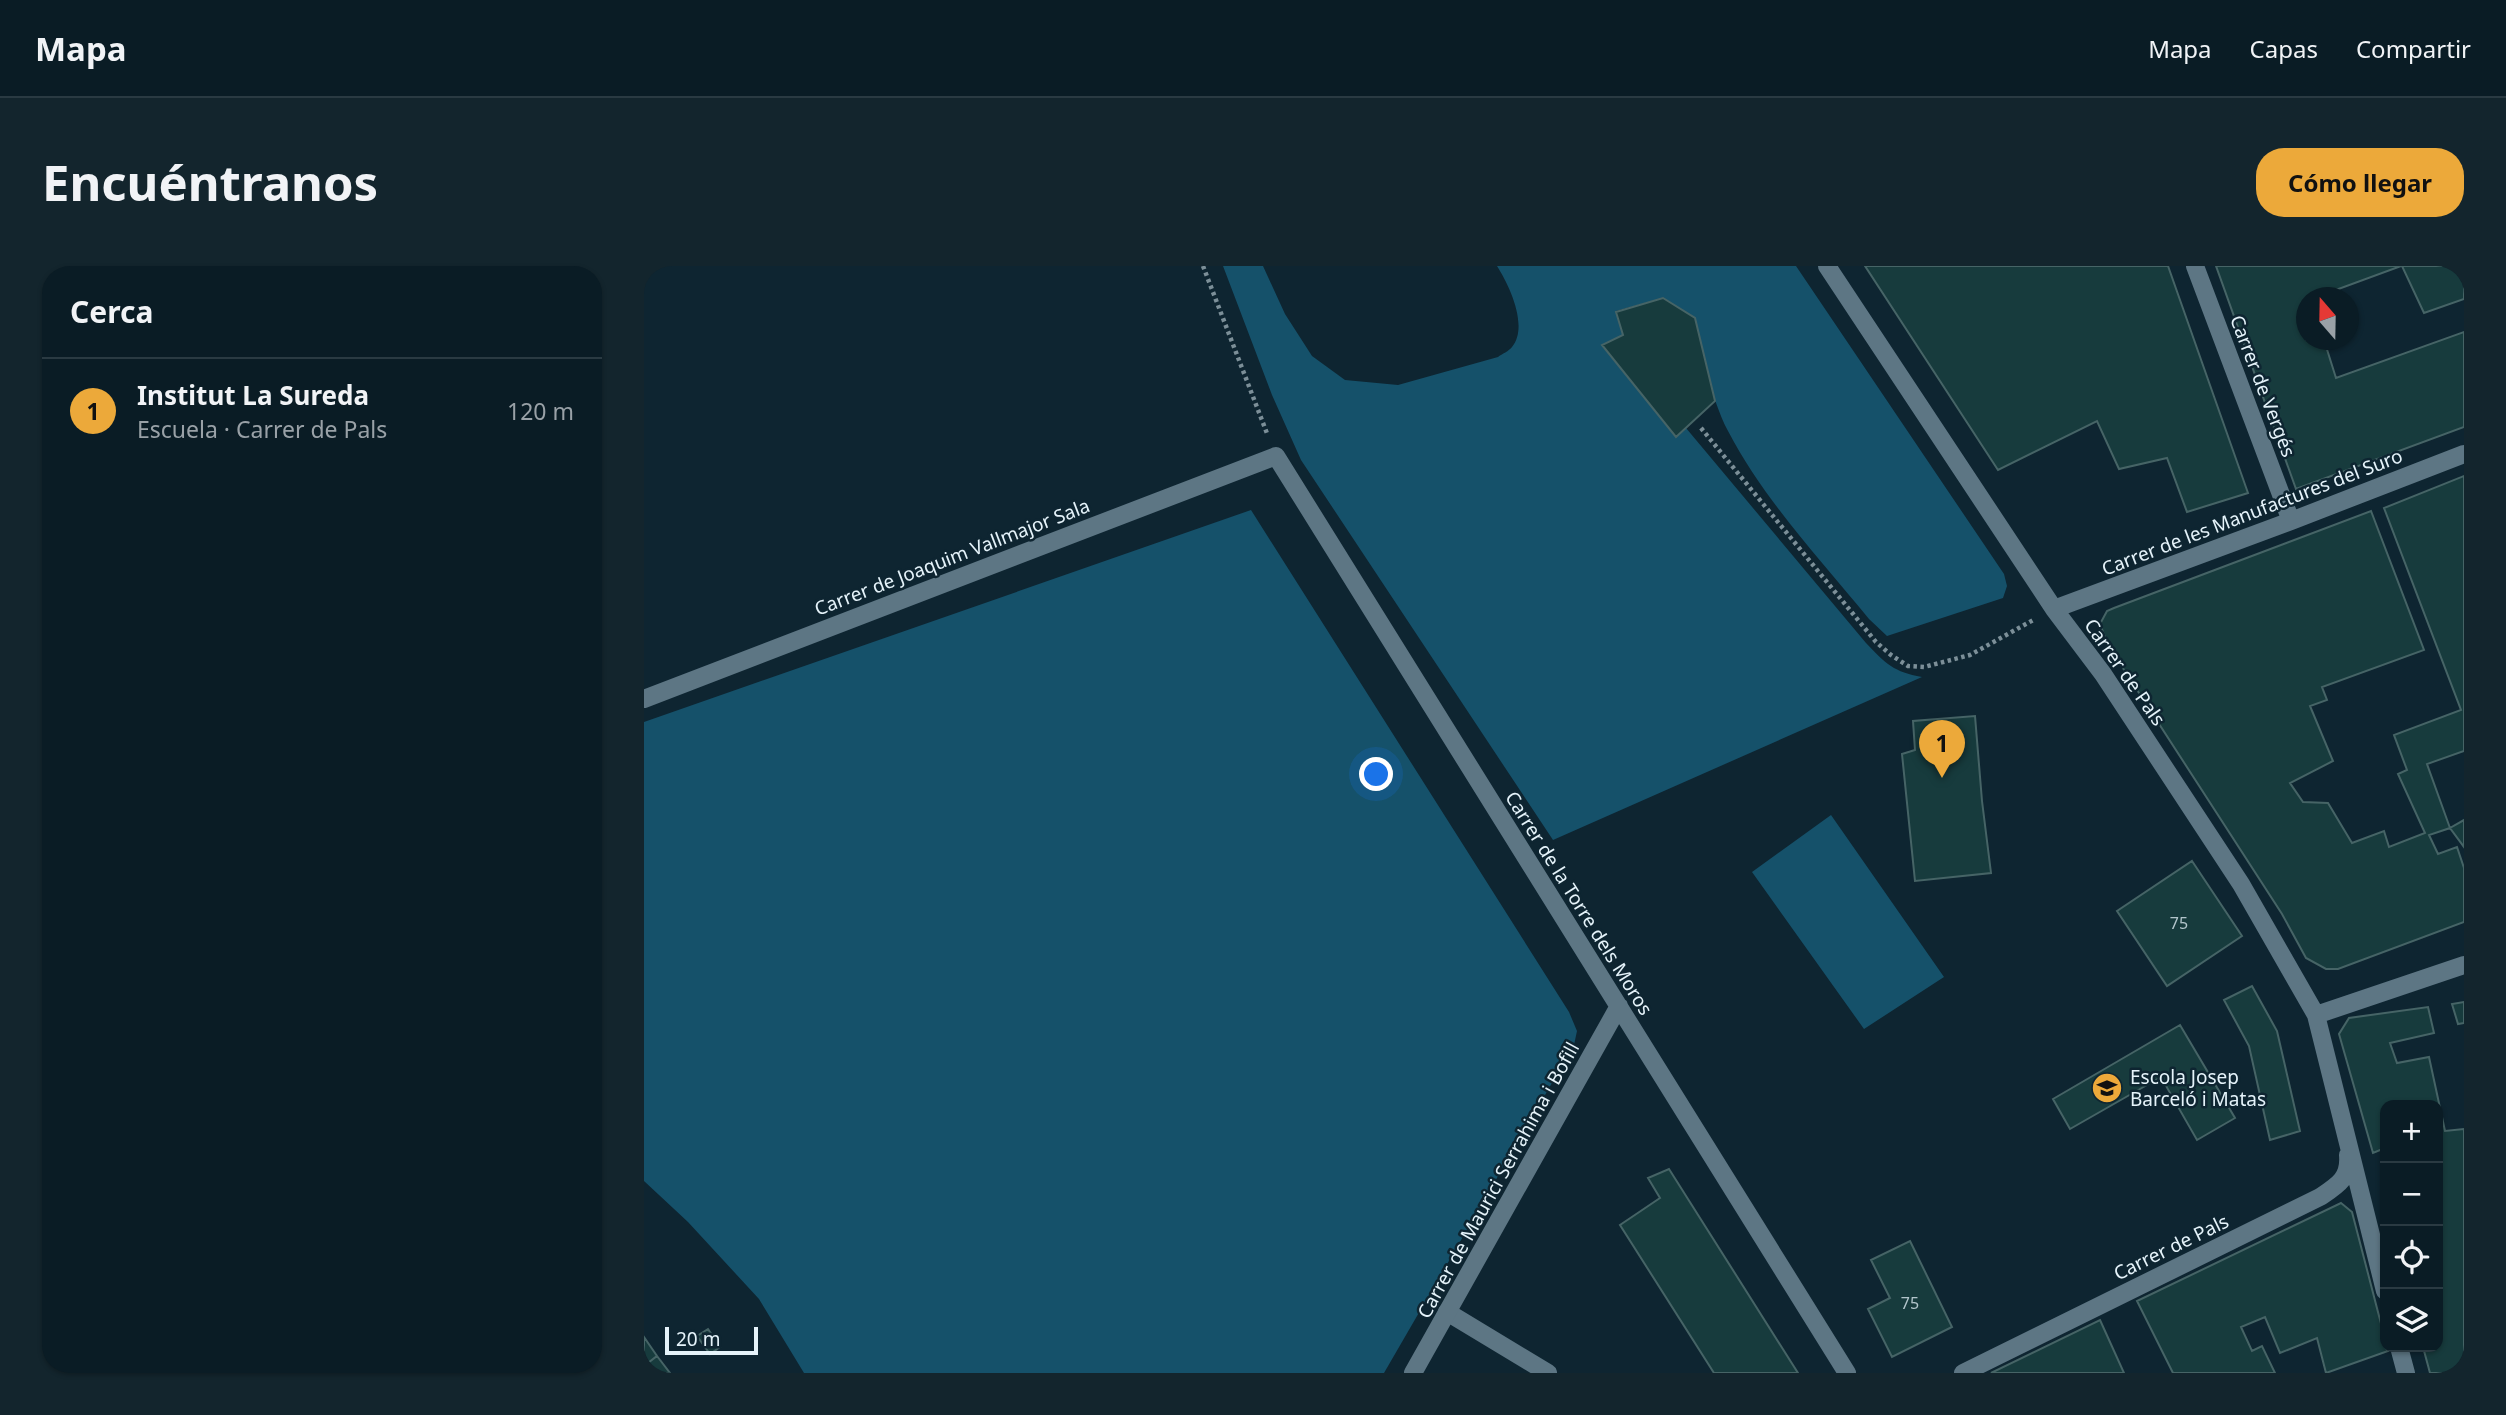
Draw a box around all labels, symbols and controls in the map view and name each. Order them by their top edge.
text: Mapa [35,26,127,71]
text: Mapa [2148,32,2212,65]
text: Capas [2250,32,2318,65]
text: Compartir [2356,32,2471,65]
button: Cómo llegar [2256,148,2464,217]
text: Encuéntranos [42,149,378,215]
north arrow [2296,287,2359,350]
text: Cerca [70,291,153,332]
street label: Carrer de Vergés [2224,311,2302,461]
text: Institut La Sureda [137,377,369,413]
text: 1 [86,395,100,427]
text: 120 m [507,395,574,427]
text: Escuela · Carrer de Pals [137,413,387,445]
street label: Carrer de les Manufactures del Suro [2098,442,2406,582]
street label: Carrer de Joaquim Vallmajor Sala [811,492,1093,622]
street label: Carrer de Pals [2079,613,2171,731]
pin: 1 [1919,720,1965,778]
your location [1359,757,1393,791]
street label: Carrer de la Torre dels Moros [1499,786,1659,1020]
house number: 75 [2170,912,2188,934]
street label: Carrer de Maurici Serrahima i Bofill [1411,1037,1585,1323]
place label: Escola Josep Barceló i Matas [2130,1064,2266,1112]
school or university icon: Escola Josep Barceló i Matas [2090,1071,2124,1105]
map controls [2380,1100,2443,1352]
button: + [2380,1100,2443,1163]
button: − [2380,1163,2443,1226]
street label: Carrer de Pals [2109,1208,2233,1286]
button: locate [2380,1226,2443,1289]
button: layers [2380,1289,2443,1352]
house number: 75 [1901,1292,1919,1314]
scale bar [665,1324,758,1356]
text: 20 m [676,1326,720,1352]

